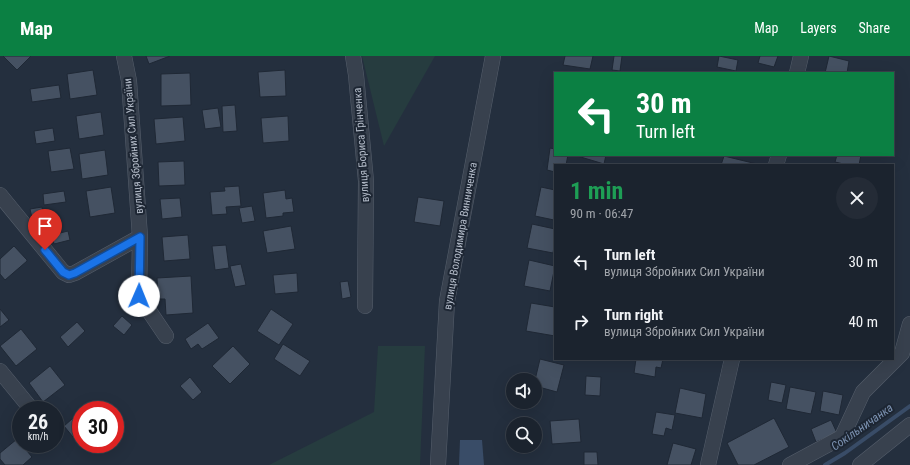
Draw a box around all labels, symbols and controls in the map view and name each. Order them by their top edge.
text: Map [20,17,53,40]
text: Map [754,20,778,36]
text: Layers [800,20,837,36]
text: Share [859,20,890,36]
street label: вулиця Збройних Сил України [121,78,146,214]
street label: вулиця Бориса Грінченка [351,87,372,203]
text: 30 m [636,87,692,120]
icon: left [570,88,622,140]
text: Turn left [636,121,695,142]
street label: вулиця Володимира Винниченка [441,161,480,311]
text: 1 min [570,177,623,205]
button: close [836,177,878,219]
text: 90 m · 06:47 [570,206,633,221]
pin [28,209,62,250]
icon: arrive [34,215,56,237]
text: Turn left [604,246,655,264]
icon: left [570,251,592,273]
text: 30 m [848,253,878,271]
text: вулиця Збройних Сил України [604,264,765,279]
position arrow [118,275,160,317]
text: Turn right [604,306,663,324]
icon: right [570,311,592,333]
text: 40 m [848,313,878,331]
text: вулиця Збройних Сил України [604,324,765,339]
map controls [506,373,542,453]
button: sound [506,373,542,409]
speed limit sign: 30 [72,401,124,453]
water label: Сокільничанка [828,401,896,453]
text: 26 [28,410,48,434]
button: search [506,417,542,453]
text: km/h [28,431,48,442]

